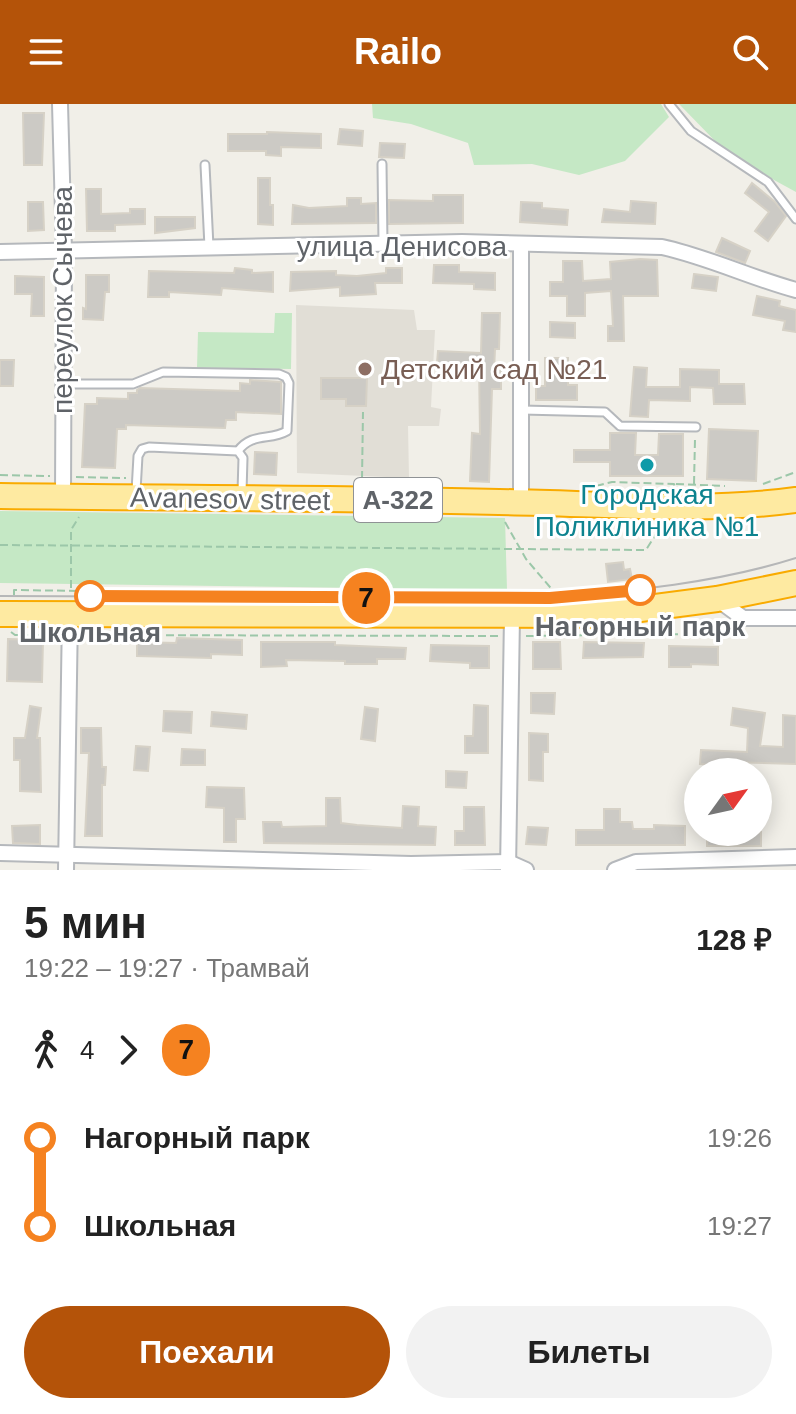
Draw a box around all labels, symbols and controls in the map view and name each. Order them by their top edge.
icon: menu [24,30,68,74]
icon: search [728,30,772,74]
text: Railo [354,31,442,72]
street label: переулок Сычева [47,186,78,414]
street label: улица Денисова [297,231,508,262]
place label: Детский сад №21 [381,354,607,385]
marker: Детский сад №21 [356,360,374,378]
marker: Городская Поликлиника №1 [638,456,656,474]
road number: А-322 [354,478,442,522]
place label: Городская Поликлиника №1 [535,479,759,542]
street label: Avanesov street [130,482,331,516]
line badge: 7 [340,572,392,624]
marker: Нагорный парк [625,575,655,605]
marker: Школьная [75,581,105,611]
text: 7 [358,582,374,613]
place label: Нагорный парк [535,611,746,642]
place label: Школьная [19,617,161,648]
north arrow [684,758,772,846]
map controls [684,758,772,846]
text: 5 мин [24,898,147,947]
text: 128 ₽ [696,923,772,956]
text: 19:22 – 19:27 · Трамвай [24,953,310,983]
icon: walk [24,1028,68,1072]
icon: forward [106,1028,150,1072]
text: 7 [178,1034,194,1065]
text: 4 [80,1035,94,1065]
text: Нагорный парк [84,1121,310,1154]
text: 19:26 [707,1123,772,1153]
text: Школьная [84,1209,236,1242]
text: 19:27 [707,1211,772,1241]
button: Поехали [24,1306,390,1398]
button: Билеты [406,1306,772,1398]

